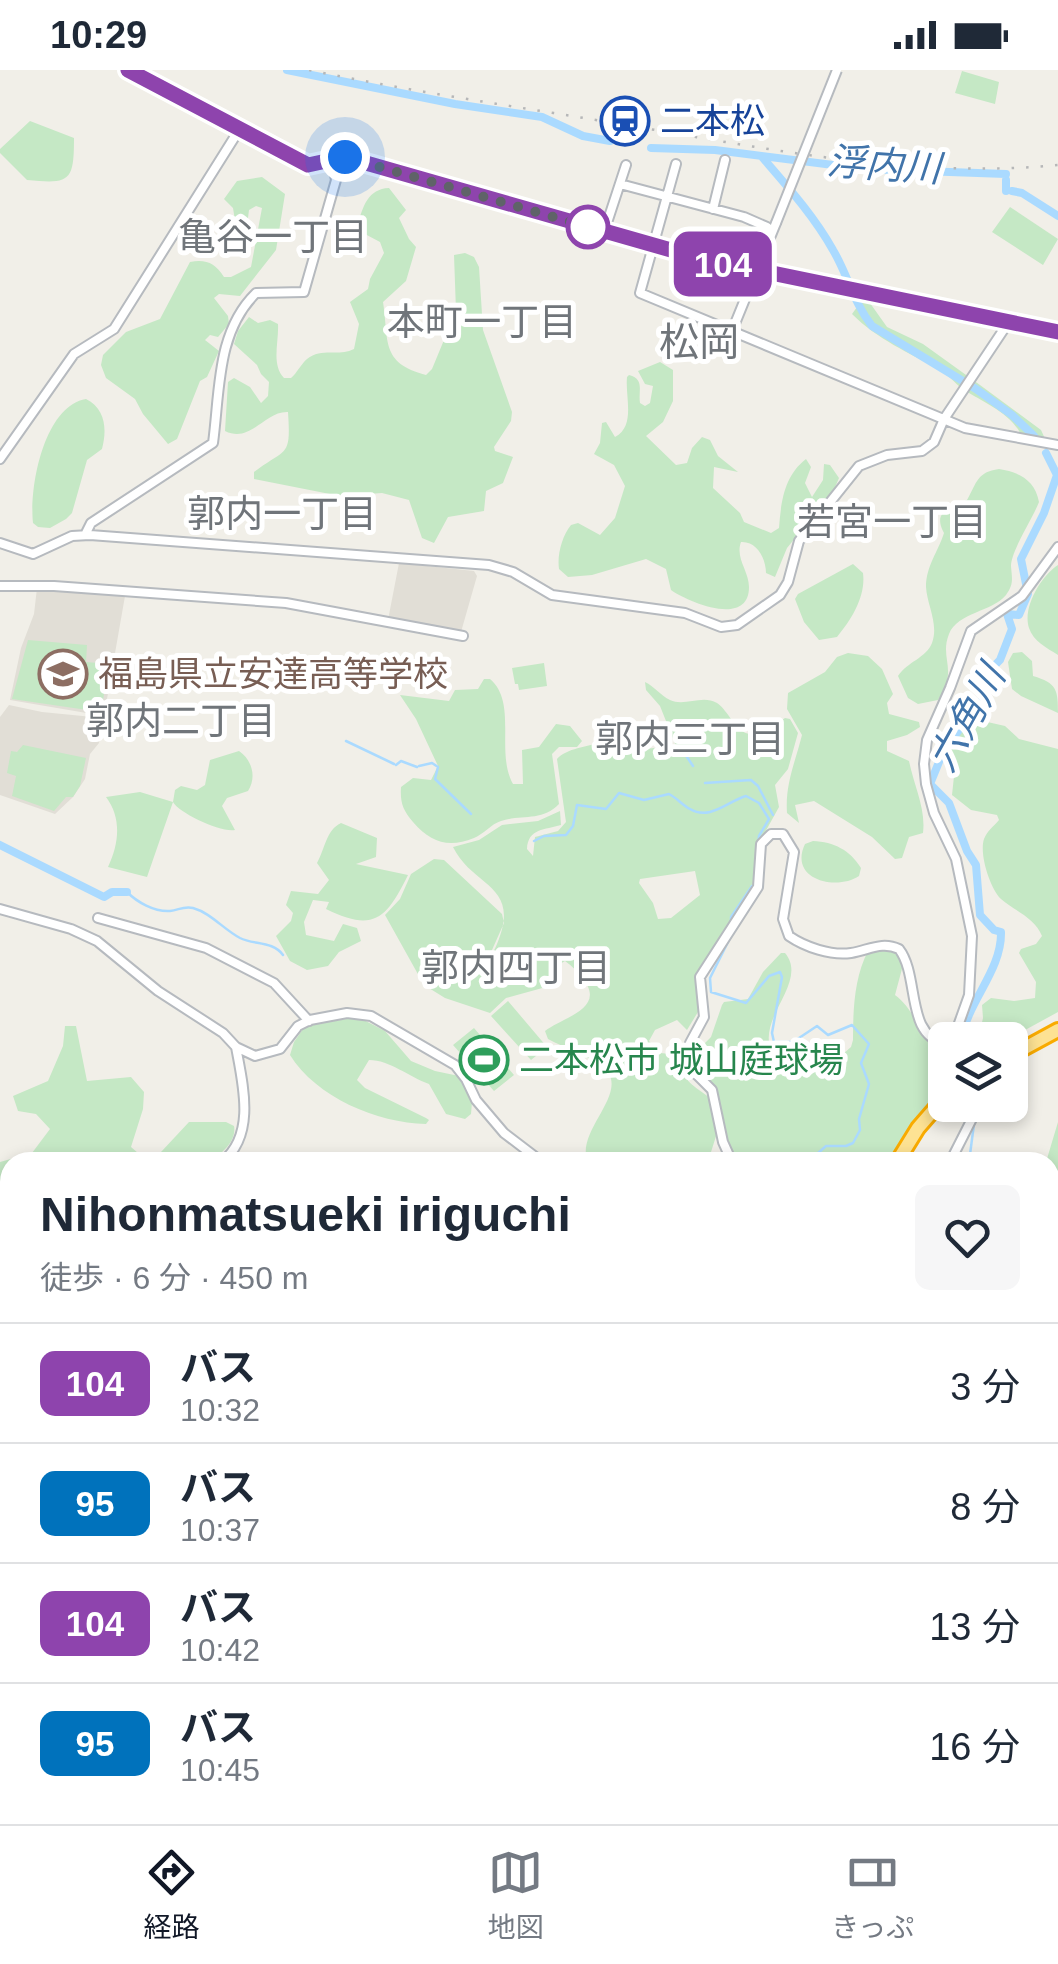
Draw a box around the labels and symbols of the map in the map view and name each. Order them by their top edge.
station icon: 二本松 [599,95,651,147]
place label: 二本松 [660,101,765,140]
your location [320,132,370,182]
water label: 浮内川 [826,140,946,190]
unlabelled marker [567,206,609,248]
district label: 亀谷一丁目 [178,216,368,258]
line badge: 104 [666,232,780,296]
district label: 本町一丁目 [387,301,577,343]
district label: 松岡 [659,320,739,364]
district label: 郭内一丁目 [187,493,377,535]
district label: 若宮一丁目 [797,501,987,543]
school or university icon: 福島県立安達高等学校 [37,648,89,700]
place label: 福島県立安達高等学校 [98,654,448,693]
water label: 六角川 [921,654,1015,778]
district label: 郭内二丁目 [86,700,276,742]
district label: 郭内三丁目 [595,718,785,760]
district label: 郭内四丁目 [421,947,611,989]
sports icon: 二本松市 城山庭球場 [458,1034,510,1086]
place label: 二本松市 城山庭球場 [519,1040,844,1079]

